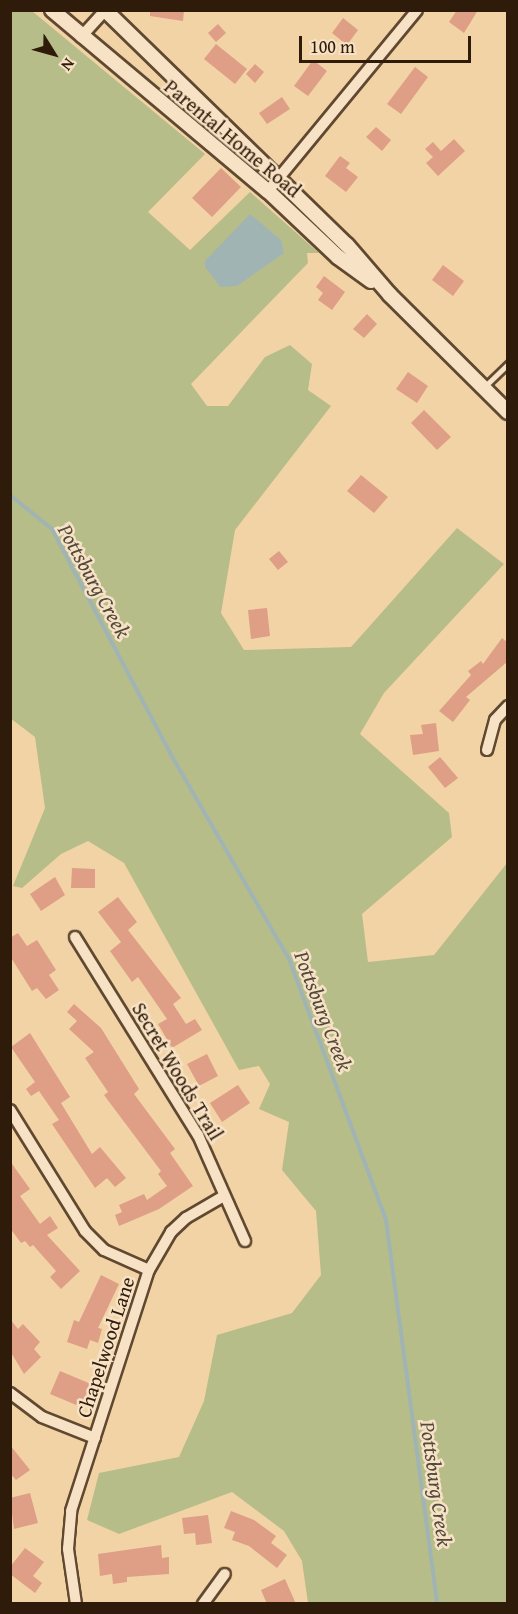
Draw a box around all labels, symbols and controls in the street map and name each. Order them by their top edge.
north arrow [24,24,84,84]
scale bar [302,24,474,62]
text: 100 m [310,33,355,60]
text: N [56,53,81,76]
street label: Parental Home Road [160,74,306,202]
water label: Pottsburg Creek [52,520,136,642]
water label: Pottsburg Creek [289,948,357,1074]
street label: Secret Woods Trail [127,998,229,1144]
street label: Chapelwood Lane [71,1274,139,1420]
water label: Pottsburg Creek [415,1420,457,1548]

